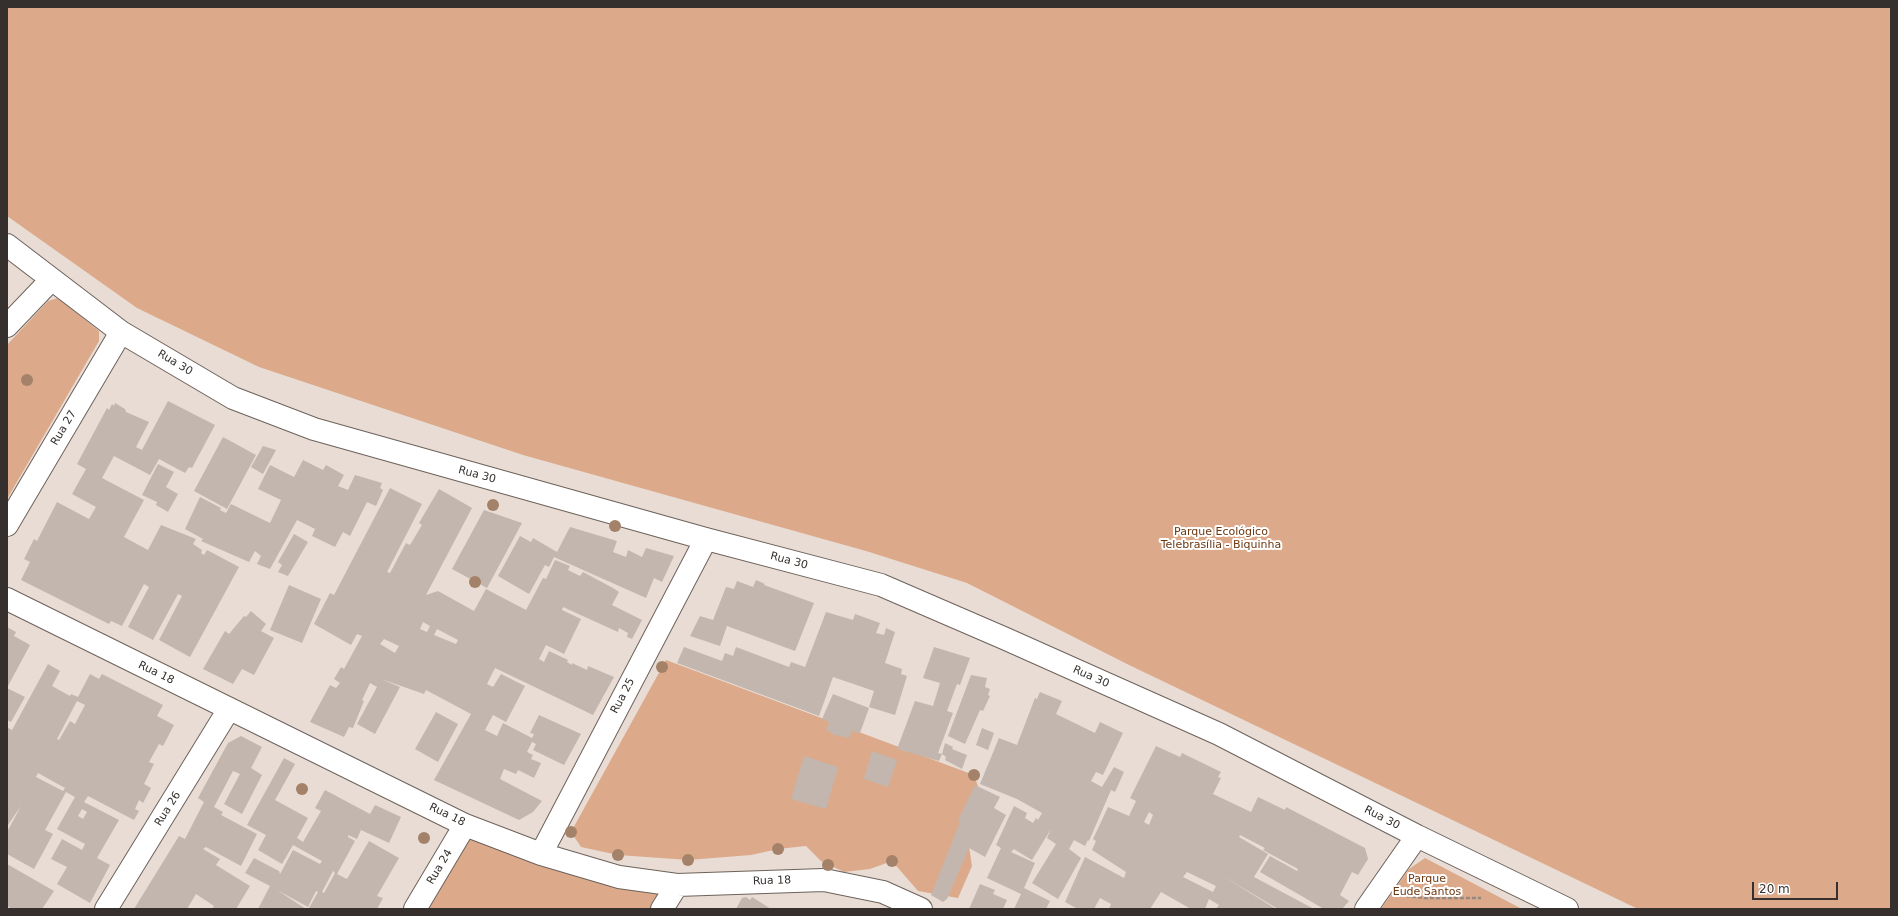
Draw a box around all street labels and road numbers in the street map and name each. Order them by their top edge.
street label: Rua 30 [155,347,195,379]
street label: Rua 27 [48,408,80,448]
street label: Rua 30 [457,464,497,486]
street label: Rua 30 [769,550,809,572]
street label: Rua 18 [136,659,176,687]
street label: Rua 30 [1071,663,1111,691]
street label: Rua 25 [608,676,638,716]
street label: Rua 26 [152,789,184,829]
street label: Rua 18 [427,801,467,829]
street label: Rua 30 [1362,803,1402,833]
street label: Rua 24 [424,847,456,887]
street label: Rua 18 [753,874,791,888]

